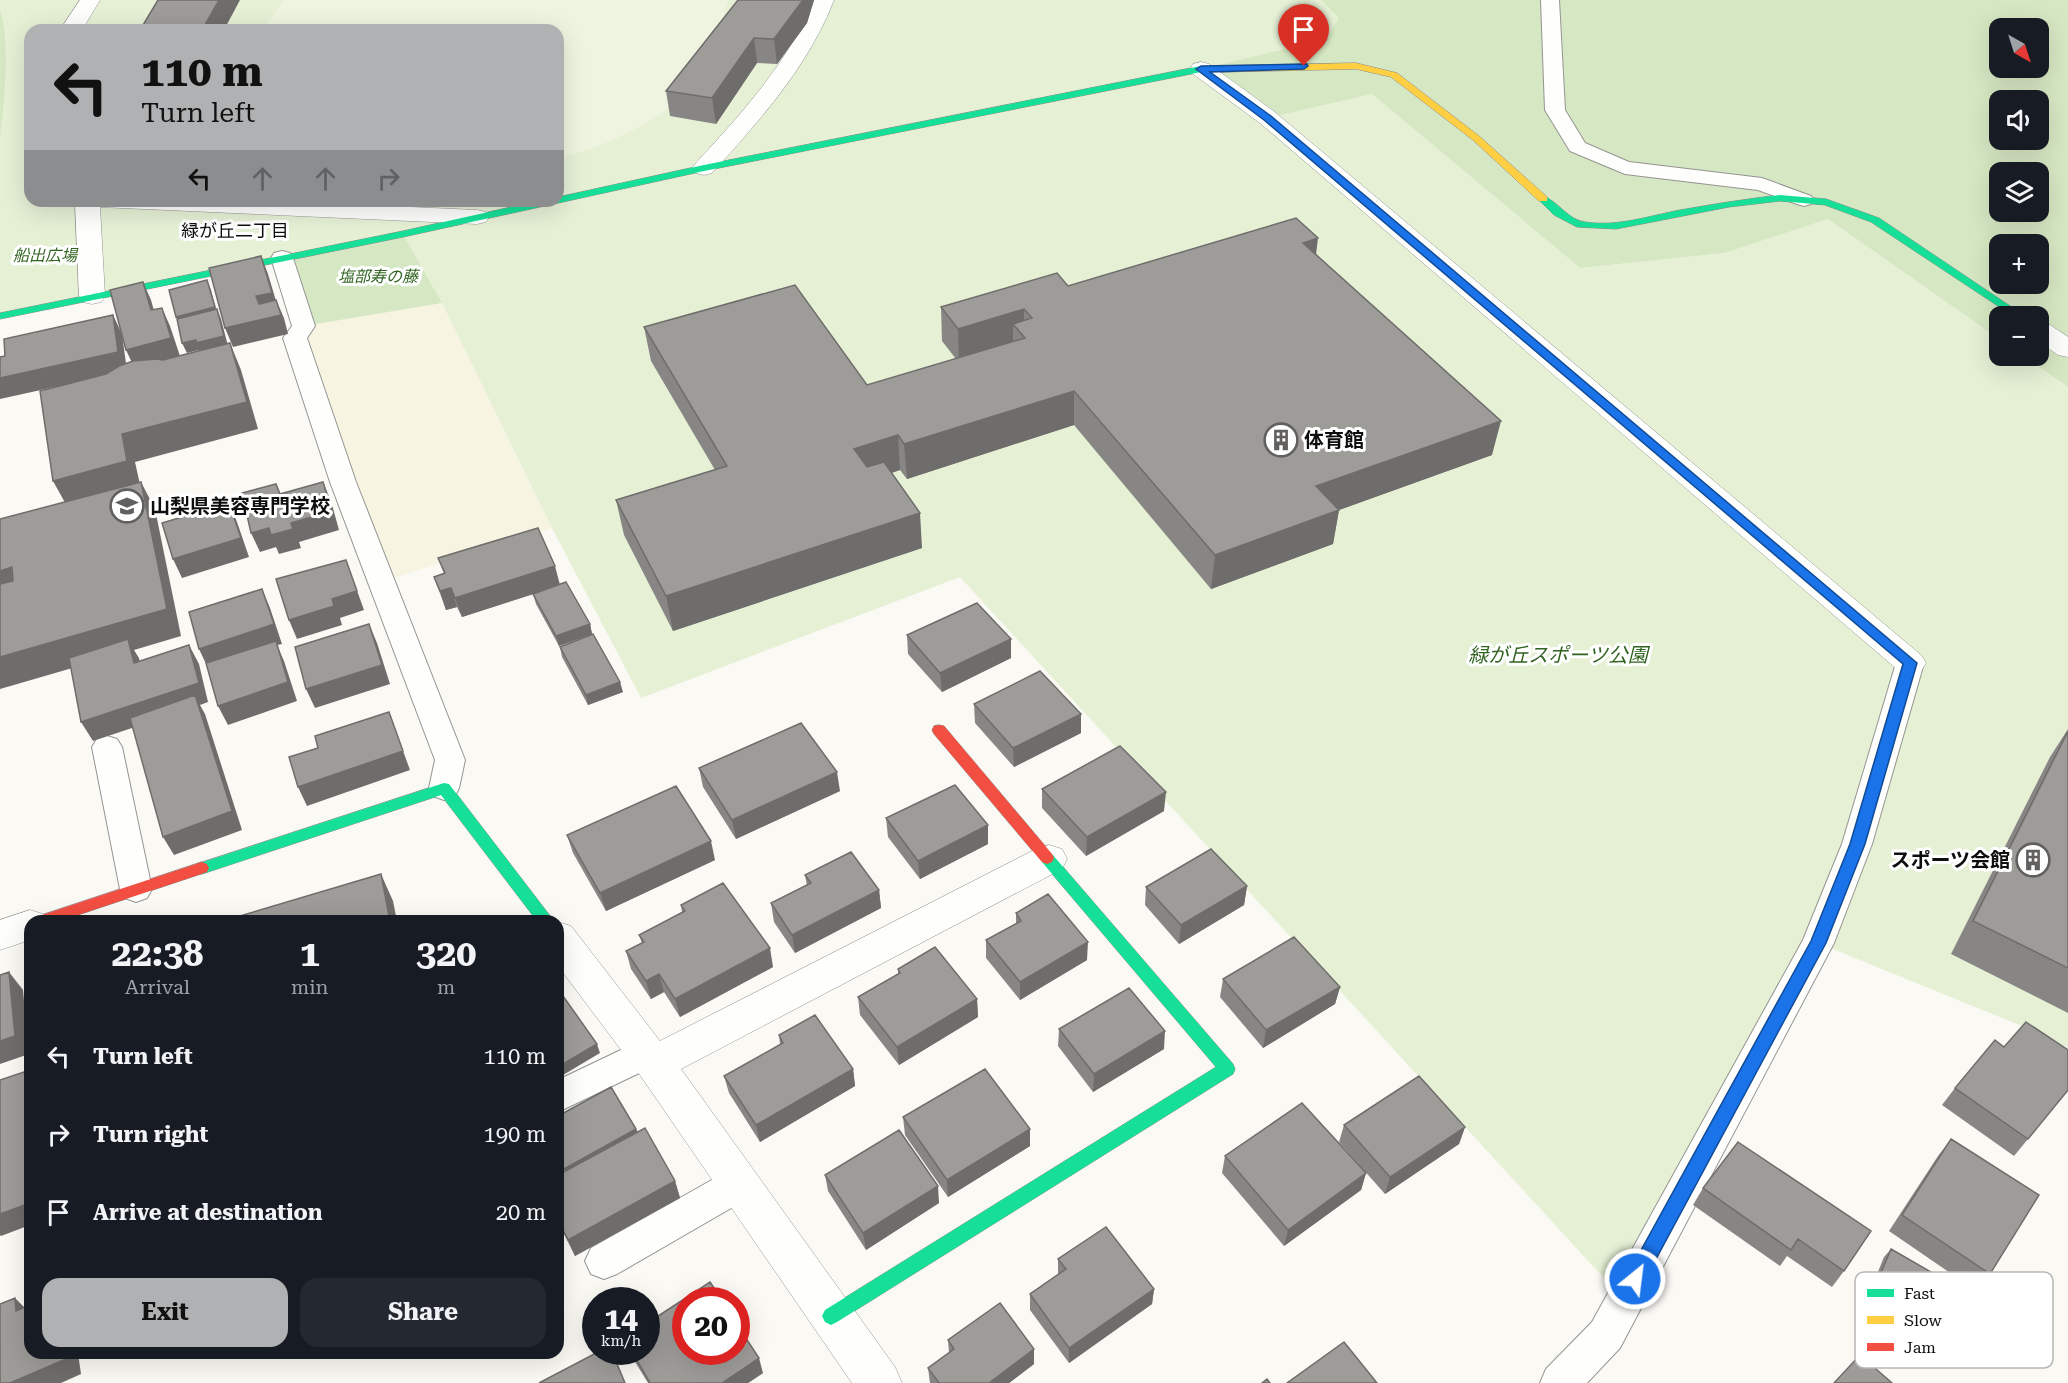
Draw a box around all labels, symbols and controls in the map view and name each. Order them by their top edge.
pin [1278,4,1329,66]
icon: arrive [1287,13,1320,46]
north arrow [1989,18,2049,78]
map controls [1989,18,2049,366]
text: 110 m [141,47,263,96]
icon: left [42,48,120,126]
button: sound [1989,90,2049,150]
text: Turn left [141,97,255,129]
icon: left [183,162,216,195]
icon: ahead [246,162,279,195]
icon: ahead [309,162,342,195]
icon: right [372,162,405,195]
button: layers [1989,162,2049,222]
district label: 緑が丘二丁目 [181,220,289,241]
button: + [1989,234,2049,294]
park label: 船出広場 [13,246,79,265]
park label: 塩部寿の藤 [338,267,421,286]
button: − [1989,306,2049,366]
building icon: 体育館 [1263,422,1299,458]
place label: 体育館 [1304,428,1364,452]
school or university icon: 山梨県美容専門学校 [109,488,145,524]
place label: 山梨県美容専門学校 [150,494,330,518]
park label: 緑が丘スポーツ公園 [1468,643,1651,667]
building icon: スポーツ会館 [2015,842,2051,878]
place label: スポーツ会館 [1890,848,2010,872]
text: 22:38 [112,933,203,975]
text: 1 [300,933,320,975]
text: 320 [416,933,476,975]
text: Arrival [125,975,190,999]
text: min [291,975,328,999]
text: m [437,975,455,999]
icon: left [42,1040,75,1073]
text: Turn left [93,1044,193,1069]
text: 110 m [483,1044,546,1069]
icon: right [42,1118,75,1151]
text: Turn right [93,1122,208,1147]
text: 190 m [483,1122,546,1147]
icon: arrive [42,1196,75,1229]
text: Arrive at destination [93,1200,322,1225]
text: 20 m [496,1200,546,1225]
position arrow [1603,1247,1667,1311]
legend [1855,1272,2053,1368]
button: Exit [42,1278,288,1347]
button: Share [300,1278,546,1347]
text: Fast [1904,1284,1935,1303]
speed limit sign: 20 [672,1287,750,1365]
text: 14 [604,1301,638,1336]
text: Slow [1904,1311,1942,1330]
text: km/h [601,1332,641,1350]
text: Jam [1904,1338,1936,1357]

